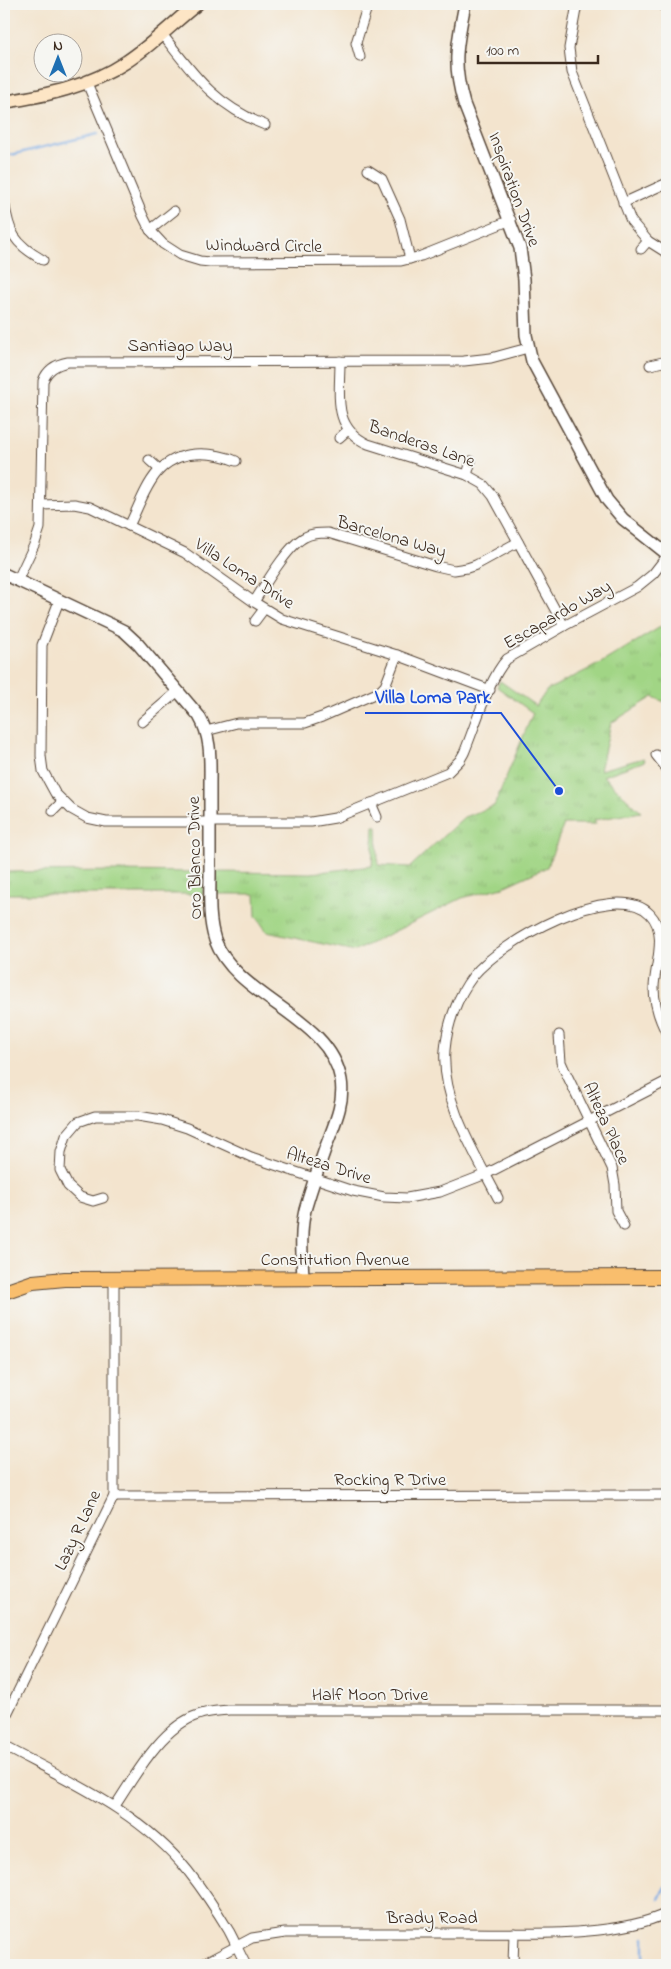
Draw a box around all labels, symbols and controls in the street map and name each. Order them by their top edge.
north arrow [32,32,82,82]
scale bar [478,32,598,64]
text: N [53,36,63,57]
text: 100 m [486,40,519,62]
street label: Inspiration Drive [480,129,546,251]
street label: Windward Circle [205,233,323,261]
street label: Santiago Way [128,334,232,361]
street label: Banderas Lane [364,414,479,476]
street label: Barcelona Way [333,510,449,566]
street label: Villa Loma Drive [188,532,300,617]
street label: Escapardo Way [499,574,617,657]
callout: Villa Loma Park [365,679,501,713]
text: Villa Loma Park [374,685,492,712]
street label: Oro Blanco Drive [182,795,210,920]
street label: Alteza Place [575,1078,636,1170]
street label: Alteza Drive [283,1142,375,1192]
street label: Constitution Avenue [261,1248,410,1274]
street label: Rocking R Drive [334,1468,447,1495]
street label: Lazy R Lane [49,1485,109,1575]
street label: Half Moon Drive [312,1683,429,1709]
street label: Brady Road [385,1906,478,1932]

